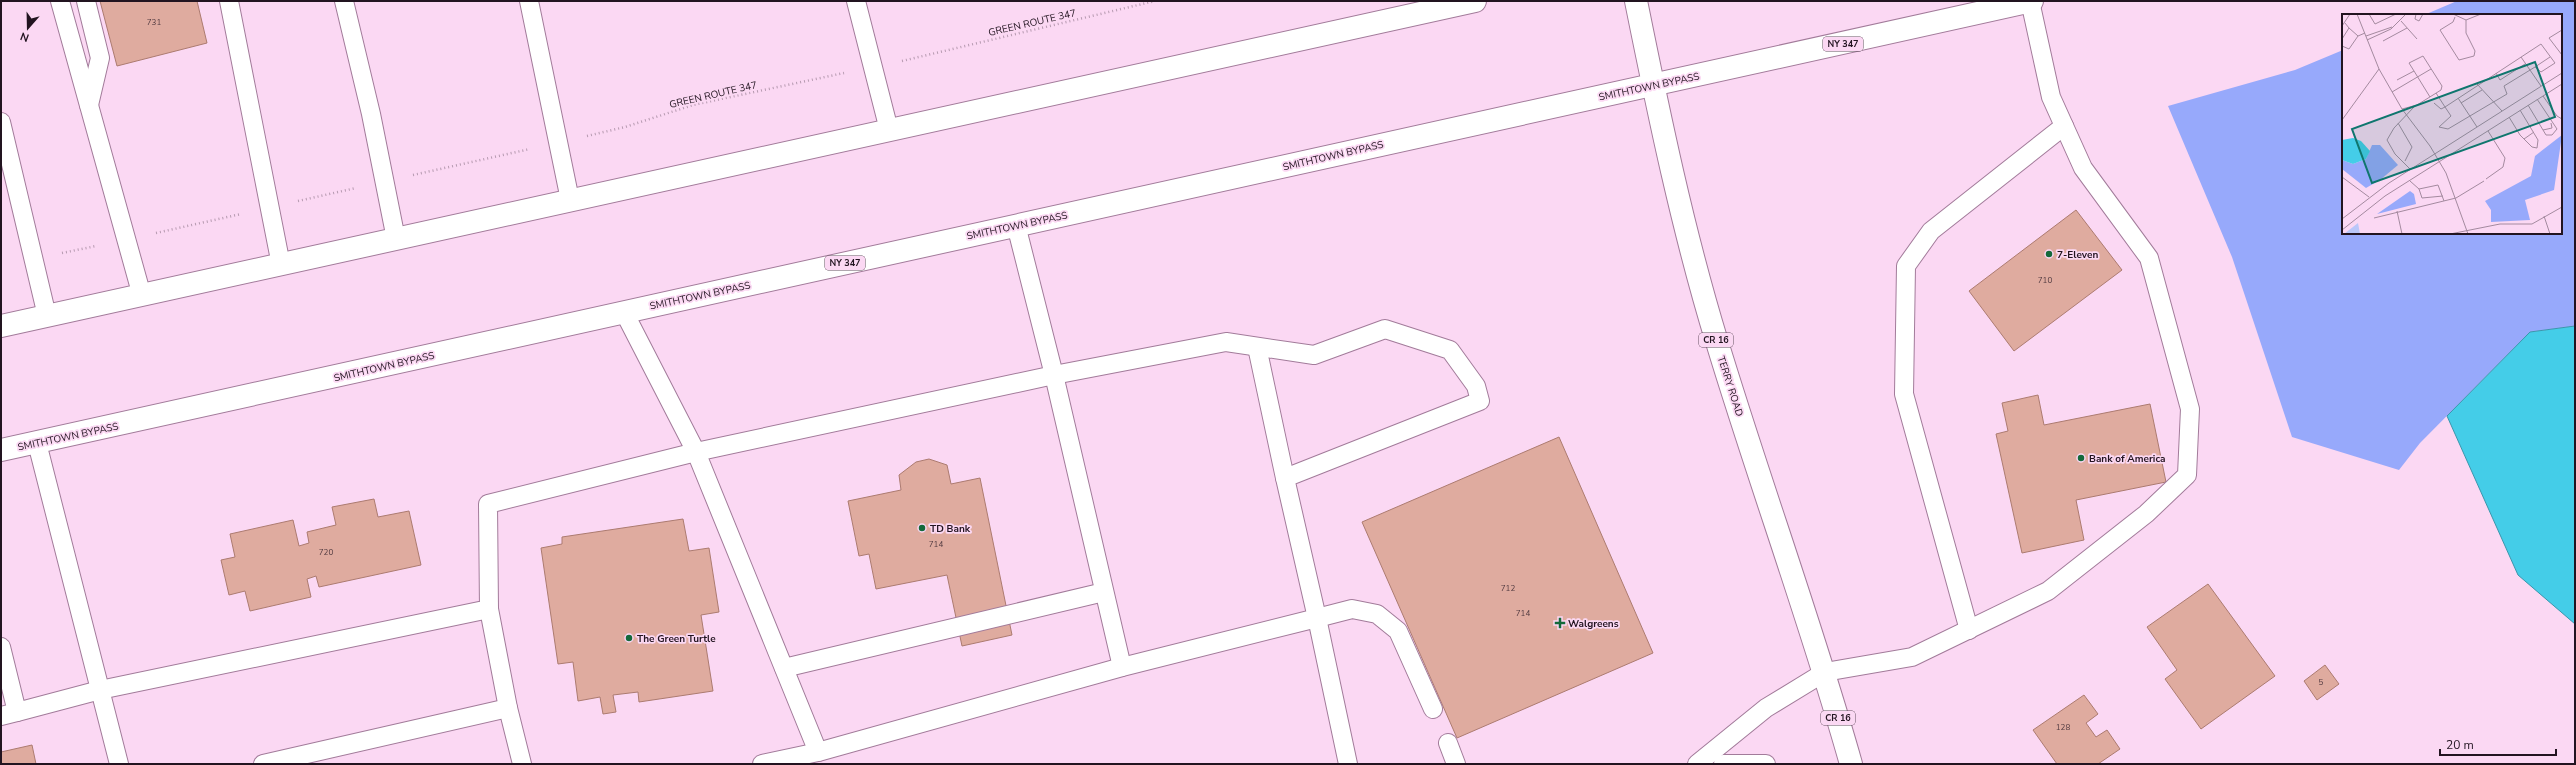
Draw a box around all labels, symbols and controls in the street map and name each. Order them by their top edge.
street label: GREEN ROUTE 347 [987,6,1077,40]
north arrow [8,8,48,48]
inset map [2342,14,2562,234]
house number: 731 [147,17,161,28]
text: N [18,28,31,45]
road number: NY 347 [1823,37,1863,51]
street label: SMITHTOWN BYPASS [1597,69,1701,105]
street label: GREEN ROUTE 347 [668,78,758,112]
street label: SMITHTOWN BYPASS [1282,138,1385,174]
street label: SMITHTOWN BYPASS [965,208,1069,244]
place label: 7-Eleven [2057,248,2098,262]
marker: 7-Eleven [2044,249,2054,259]
road number: NY 347 [825,256,865,270]
house number: 710 [2038,275,2052,286]
street label: SMITHTOWN BYPASS [648,278,752,314]
road number: CR 16 [1699,333,1733,347]
street label: SMITHTOWN BYPASS [333,349,436,385]
street label: TERRY ROAD [1714,354,1746,418]
street label: SMITHTOWN BYPASS [16,419,120,455]
place label: Bank of America [2089,452,2166,466]
marker: Bank of America [2076,453,2086,463]
place label: TD Bank [930,522,971,536]
marker: TD Bank [917,523,927,533]
house number: 714 [929,539,943,550]
house number: 720 [319,547,333,558]
house number: 712 [1501,583,1515,594]
house number: 714 [1516,608,1530,619]
place label: Walgreens [1568,617,1619,631]
marker: Walgreens [1555,618,1565,628]
place label: The Green Turtle [637,632,716,646]
marker: The Green Turtle [624,633,634,643]
house number: 5 [2319,677,2324,688]
road number: CR 16 [1821,711,1855,725]
house number: 128 [2056,722,2070,733]
scale bar [2440,731,2556,757]
text: 20 m [2446,737,2474,753]

